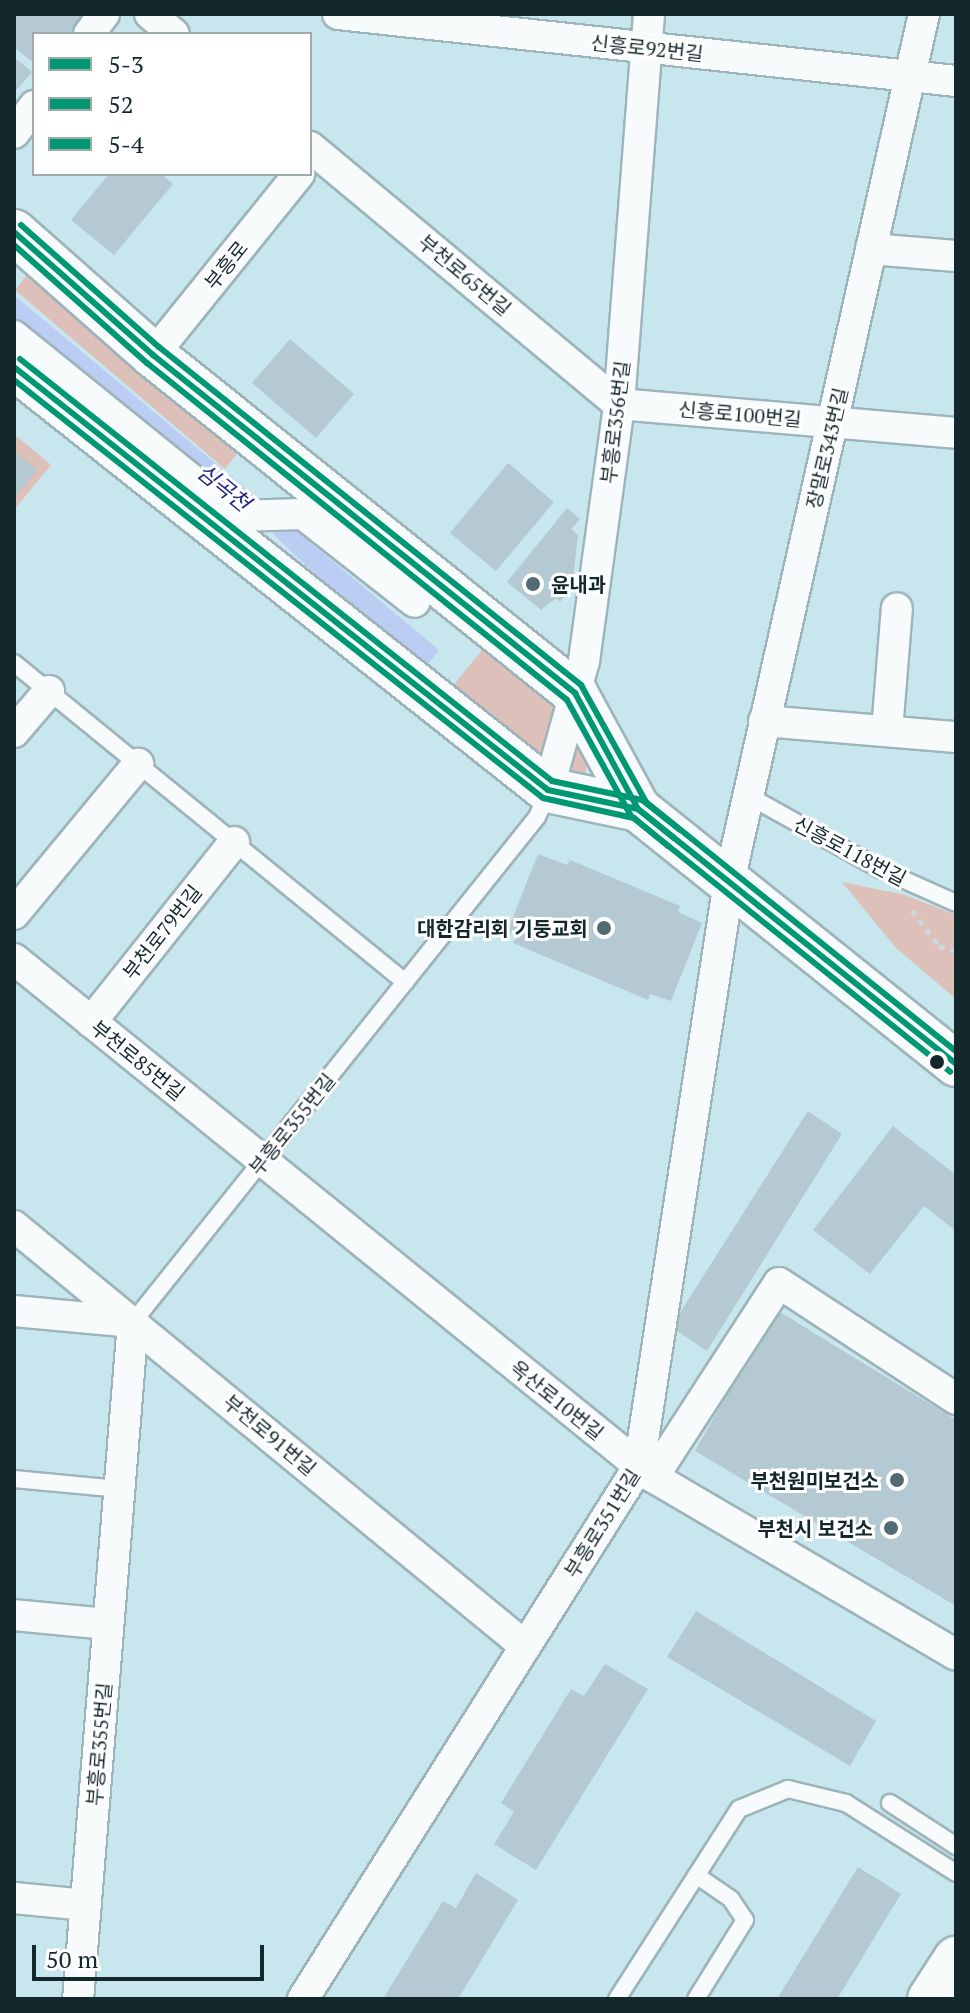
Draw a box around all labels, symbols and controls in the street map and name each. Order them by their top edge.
street label: 신흥로92번길 [589,30,705,66]
legend [32,32,312,176]
text: 5-3 [108,48,144,80]
text: 52 [108,88,134,120]
text: 5-4 [108,128,144,160]
street label: 부천로65번길 [414,229,516,321]
street label: 부흥로 [199,236,253,294]
street label: 부흥로356번길 [596,359,634,485]
street label: 장말로343번길 [801,385,853,511]
street label: 신흥로100번길 [677,397,803,431]
water label: 심곡천 [192,458,256,516]
place label: 윤내과 [551,572,606,596]
marker: 윤내과 [522,573,544,595]
street label: 신흥로118번길 [790,811,910,891]
street label: 부천로79번길 [118,880,206,984]
place label: 대한감리회 기둥교회 [417,916,588,940]
marker: 대한감리회 기둥교회 [595,919,613,937]
street label: 부천로85번길 [86,1015,190,1105]
unlabelled marker [929,1054,945,1070]
street label: 부흥로355번길 [244,1068,340,1180]
street label: 옥산로10번길 [505,1355,609,1445]
street label: 부천로91번길 [219,1389,321,1481]
street label: 부흥로351번길 [559,1464,645,1582]
place label: 부천원미보건소 [750,1468,879,1492]
marker: 부천원미보건소 [886,1469,908,1491]
place label: 부천시 보건소 [757,1516,873,1540]
marker: 부천시 보건소 [880,1517,902,1539]
street label: 부흥로355번길 [82,1681,116,1807]
scale bar [36,1929,268,1979]
text: 50 m [46,1943,98,1975]

